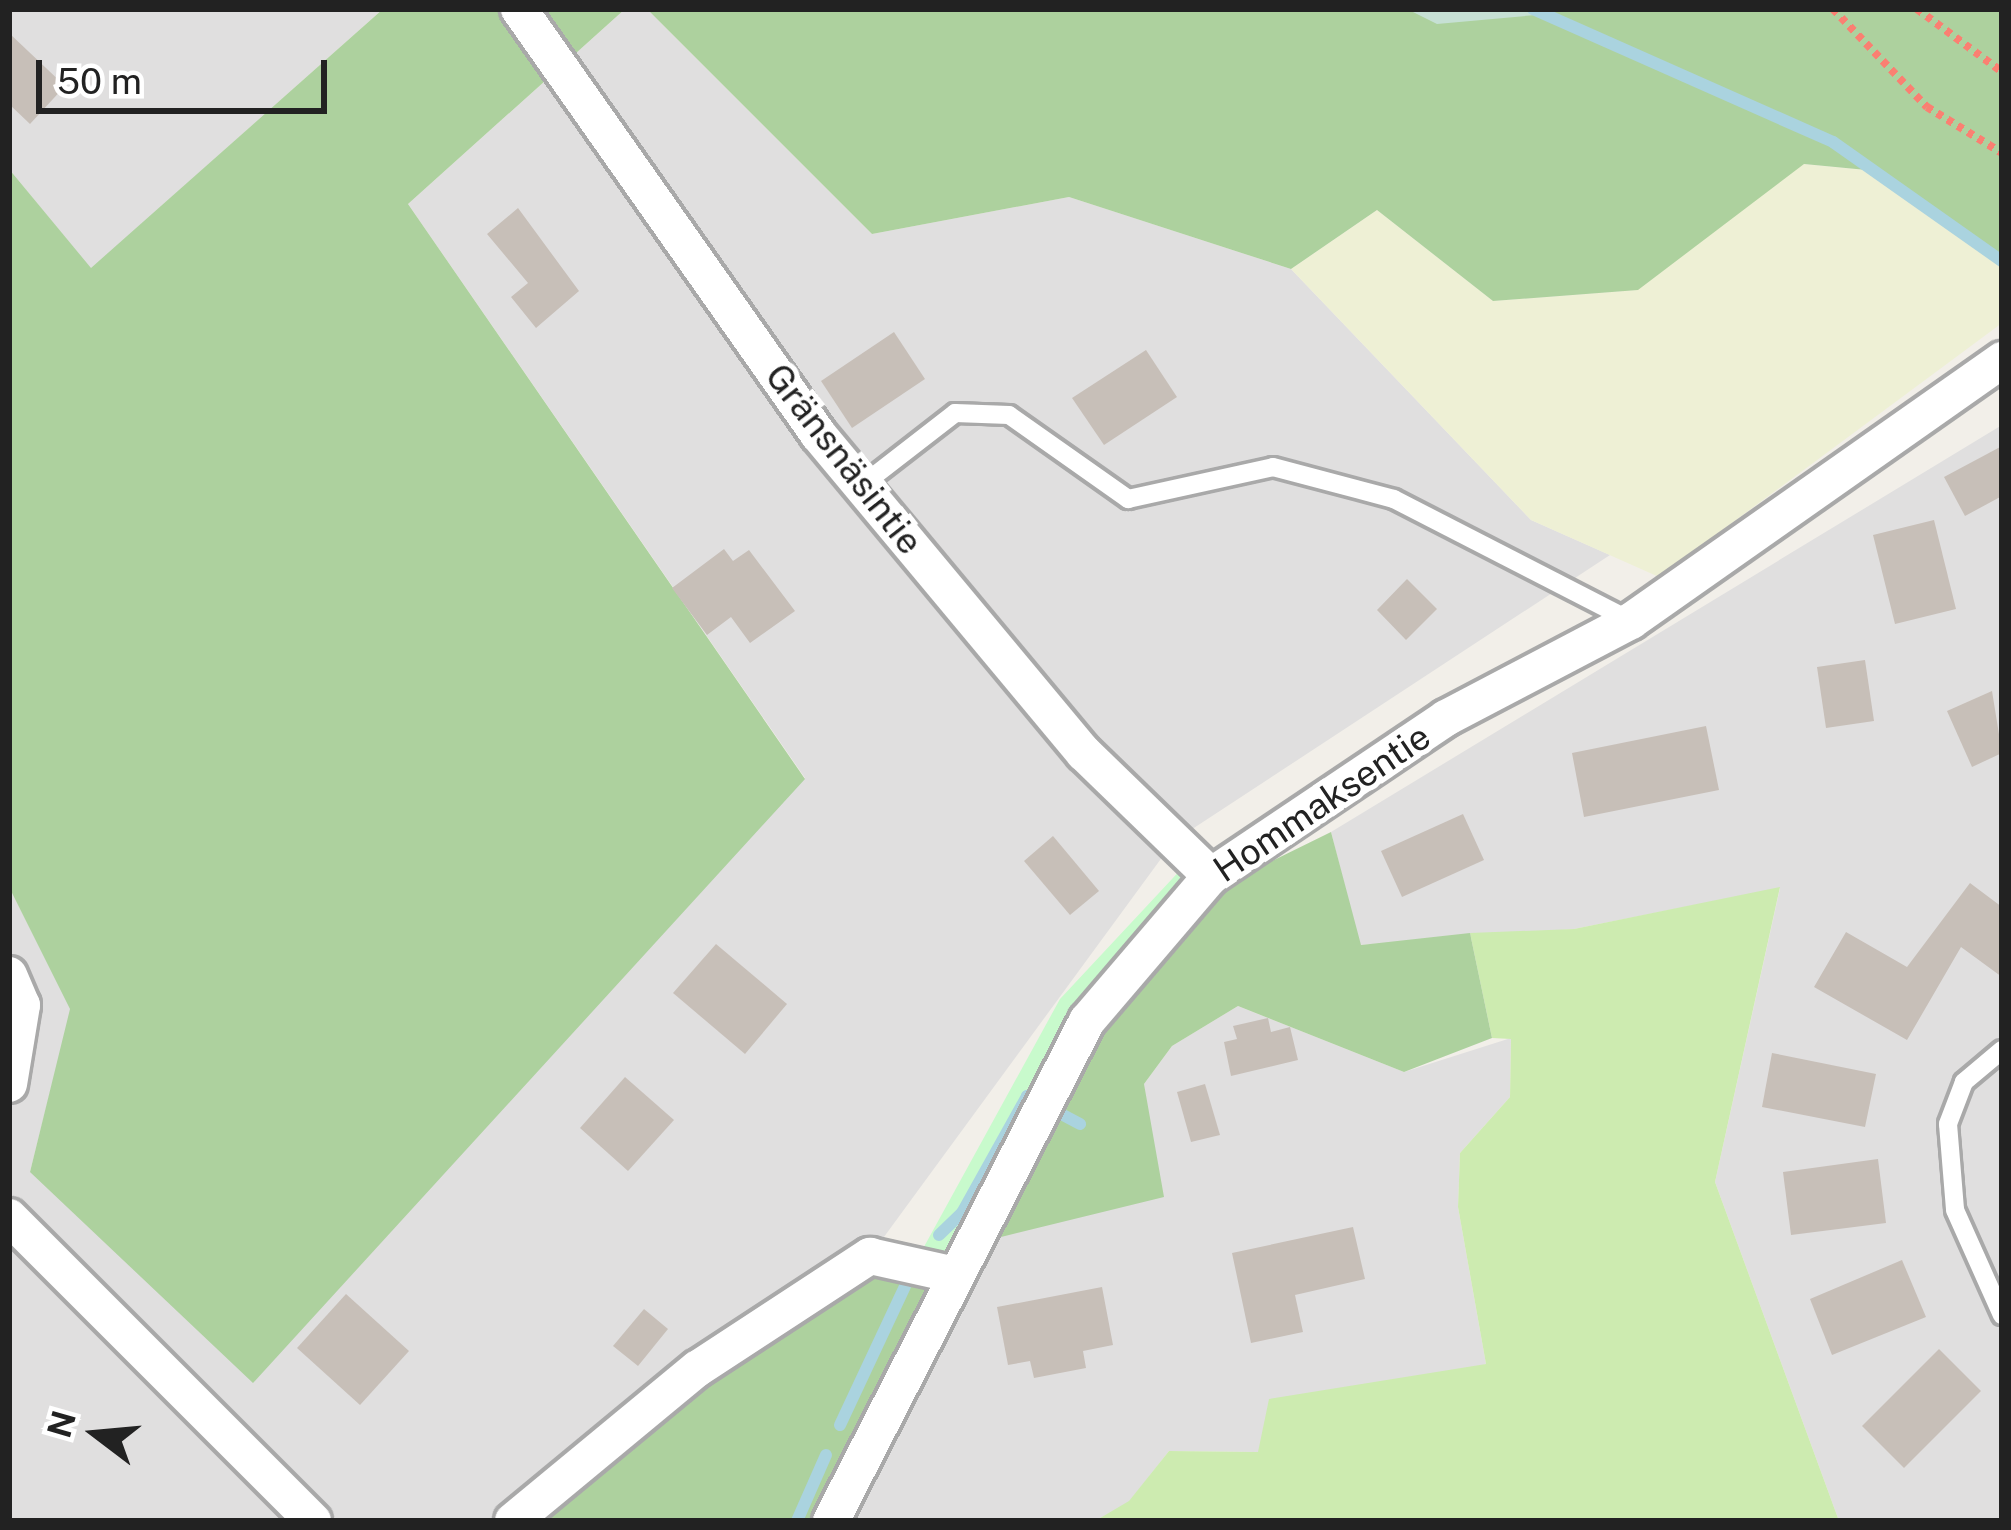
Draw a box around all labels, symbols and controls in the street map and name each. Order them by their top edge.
scale bar [42,36,333,110]
text: 50 m [57,60,142,102]
street label: Gränsnäsintie [756,355,932,563]
street label: Hommaksentie [1206,715,1438,891]
north arrow [36,1374,156,1494]
text: N [40,1406,83,1442]

